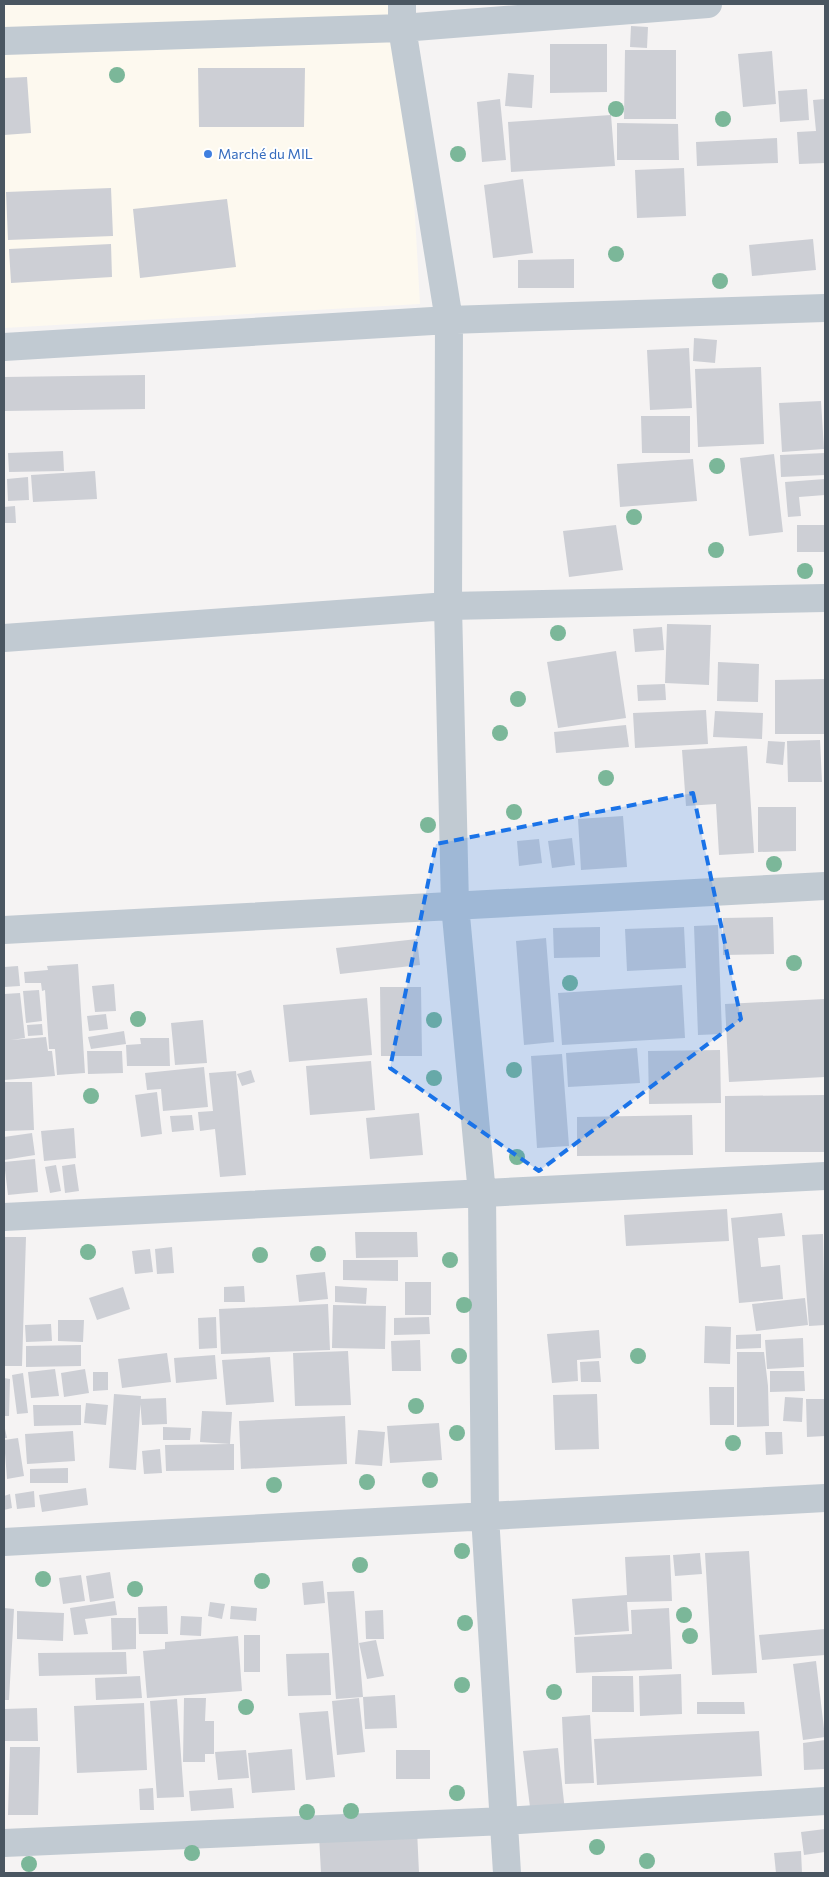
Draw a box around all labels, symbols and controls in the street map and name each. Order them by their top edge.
place label: Marché du MIL [218,145,313,162]
marker: Marché du MIL [202,148,214,160]

